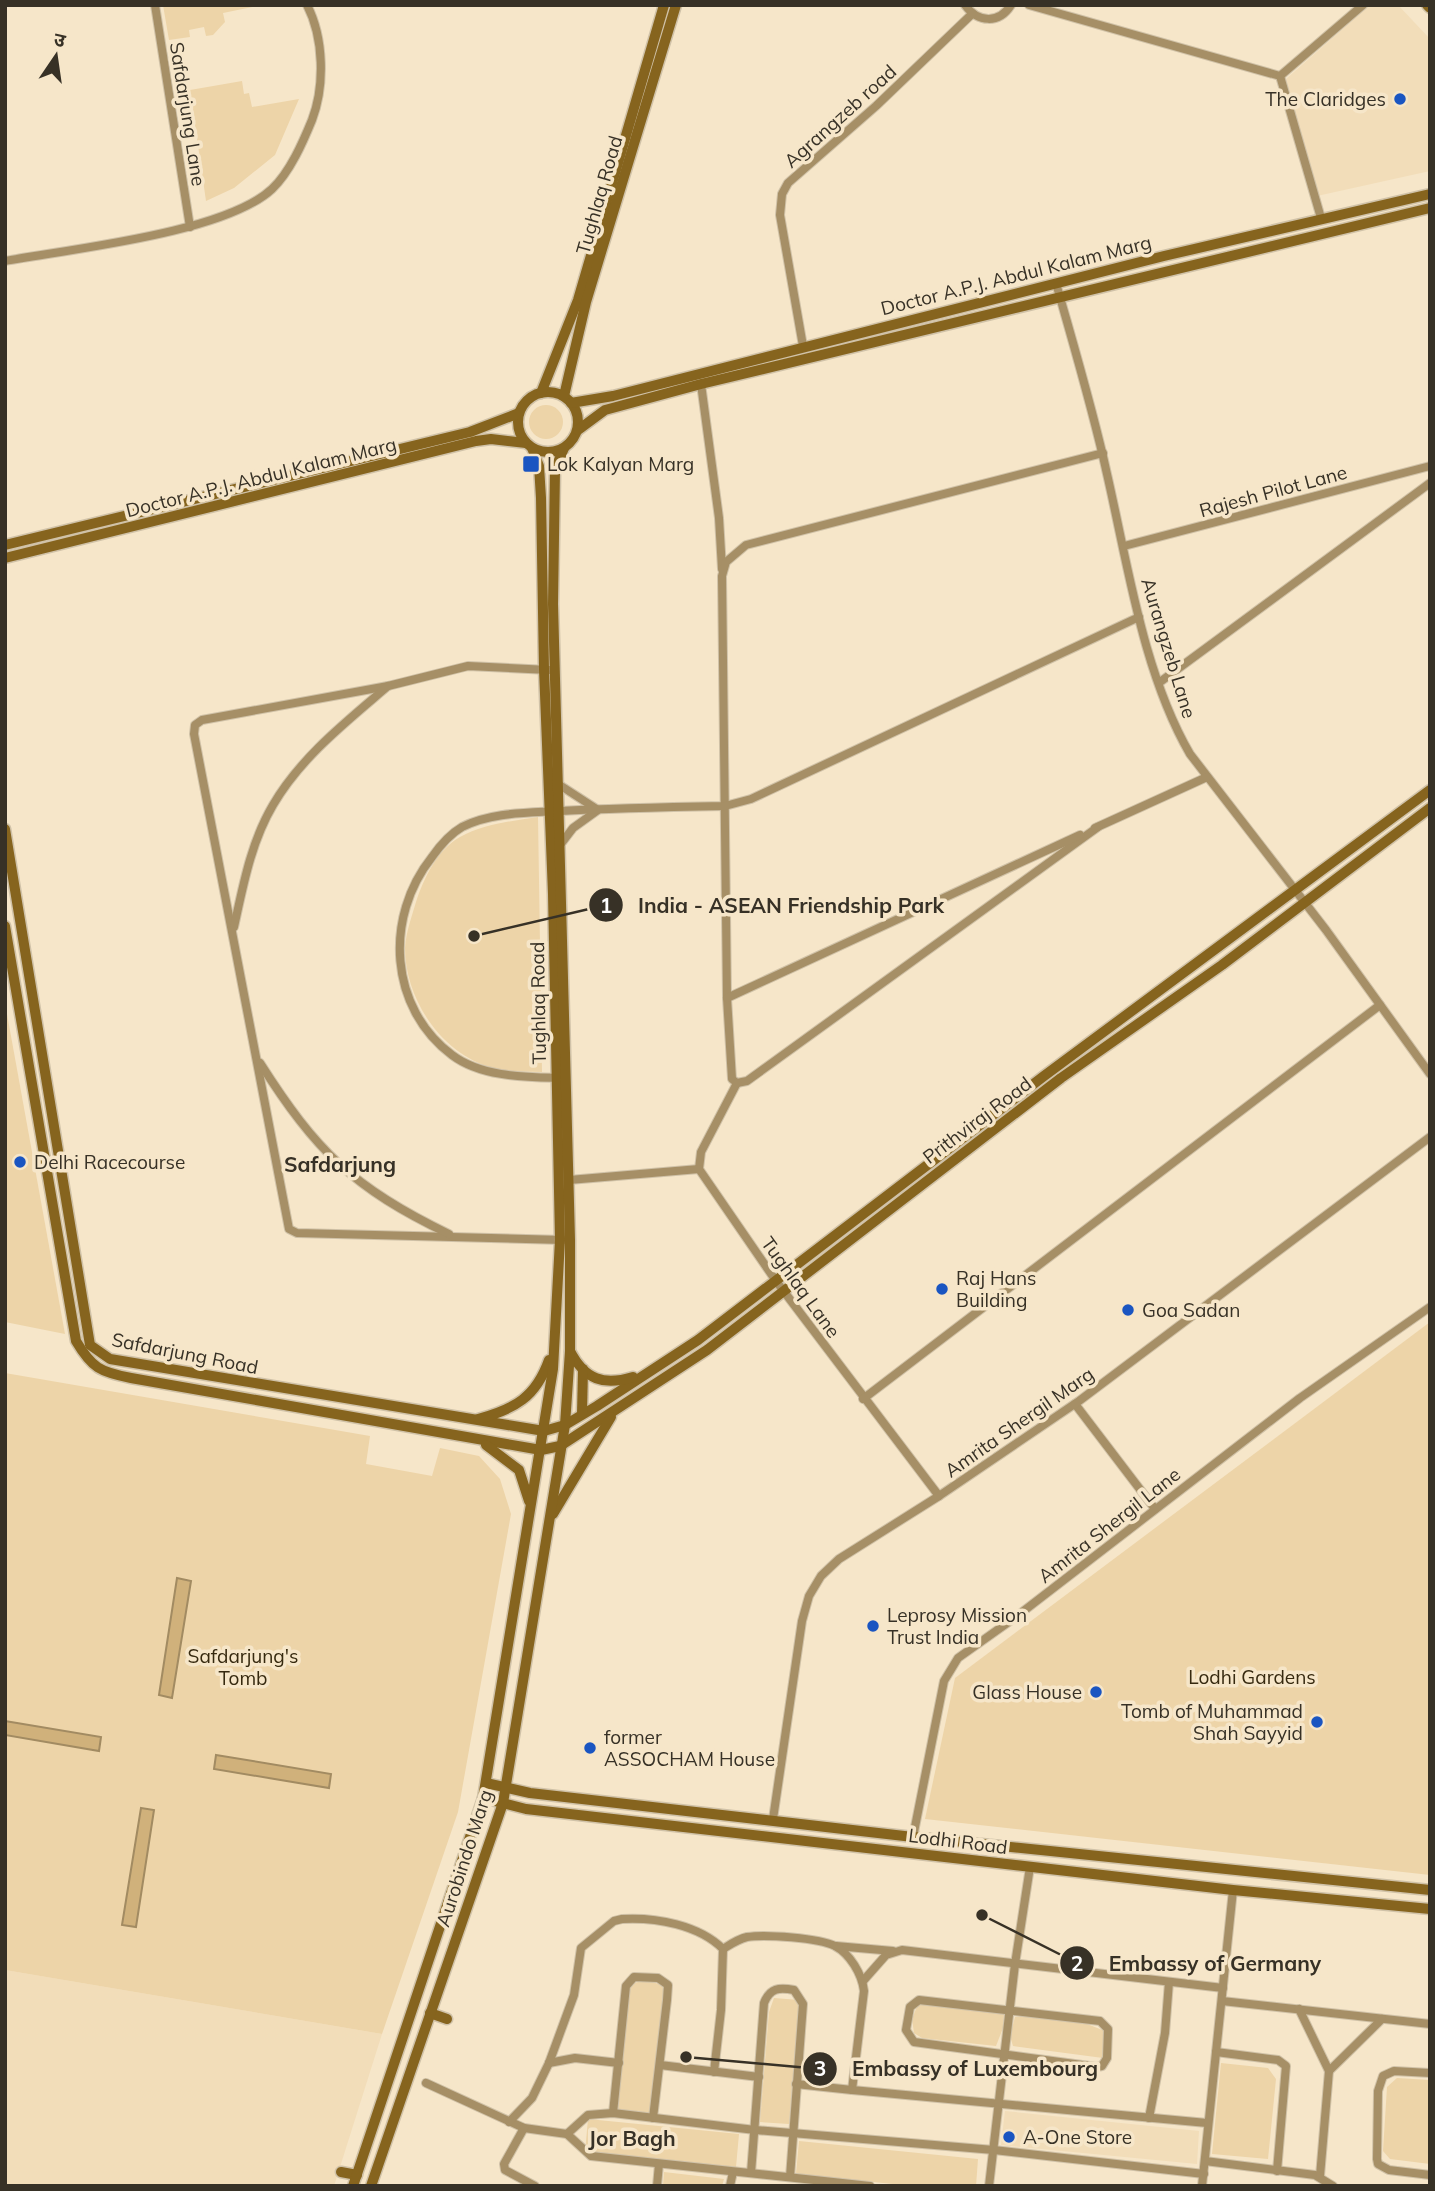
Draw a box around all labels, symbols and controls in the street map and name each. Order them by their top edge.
north arrow [21,21,91,91]
text: उ [52,26,69,53]
street label: Safdarjung Lane [165,40,211,188]
street label: Agrangzeb road [779,59,901,173]
place label: The Claridges [1265,87,1386,111]
marker: The Claridges [1392,91,1408,107]
street label: Tughlaq Road [571,133,627,257]
street label: Doctor A.P.J. Abdul Kalam Marg [878,230,1154,320]
street label: Doctor A.P.J. Abdul Kalam Marg [123,432,399,522]
place label: Lok Kalyan Marg [547,452,694,476]
marker: Lok Kalyan Marg [521,454,541,474]
street label: Rajesh Pilot Lane [1197,460,1349,522]
street label: Aurangzeb Lane [1136,575,1202,721]
callout: India - ASEAN Friendship Park [589,884,958,926]
text: 1 [600,892,612,918]
text: India - ASEAN Friendship Park [638,892,944,918]
street label: Tughlaq Road [525,942,551,1064]
street label: Prithviraj Road [918,1071,1036,1169]
place label: Delhi Racecourse [34,1150,185,1174]
district label: Safdarjung [284,1151,396,1177]
marker: Delhi Racecourse [12,1154,28,1170]
street label: Tughlaq Lane [756,1232,846,1342]
place label: Raj Hans Building [956,1266,1037,1312]
marker: Raj Hans Building [934,1281,950,1297]
place label: Goa Sadan [1142,1298,1240,1322]
marker: Goa Sadan [1120,1302,1136,1318]
street label: Safdarjung Road [110,1327,260,1379]
street label: Amrita Shergil Marg [940,1362,1098,1482]
street label: Amrita Shergil Lane [1033,1462,1185,1588]
place label: Leprosy Mission Trust India [887,1603,1027,1649]
marker: Leprosy Mission Trust India [865,1618,881,1634]
park label: Safdarjung's Tomb [188,1644,298,1690]
park label: Lodhi Gardens [1188,1665,1316,1689]
place label: Glass House [972,1680,1082,1704]
marker: Glass House [1088,1684,1104,1700]
place label: Tomb of Muhammad Shah Sayyid [1121,1699,1303,1745]
marker: Tomb of Muhammad Shah Sayyid [1309,1714,1325,1730]
place label: former ASSOCHAM House [604,1725,775,1771]
marker: former ASSOCHAM House [582,1740,598,1756]
street label: Aurobindo Marg [431,1786,497,1930]
street label: Lodhi Road [907,1823,1009,1859]
callout: Embassy of Germany [1059,1942,1335,1984]
text: 2 [1071,1950,1083,1976]
text: Embassy of Germany [1109,1950,1322,1976]
callout: Embassy of Luxembourg [803,2048,1112,2090]
text: 3 [814,2055,826,2081]
text: Embassy of Luxembourg [852,2055,1098,2081]
district label: Jor Bagh [588,2125,676,2151]
place label: A-One Store [1023,2125,1132,2149]
marker: A-One Store [1001,2129,1017,2145]

